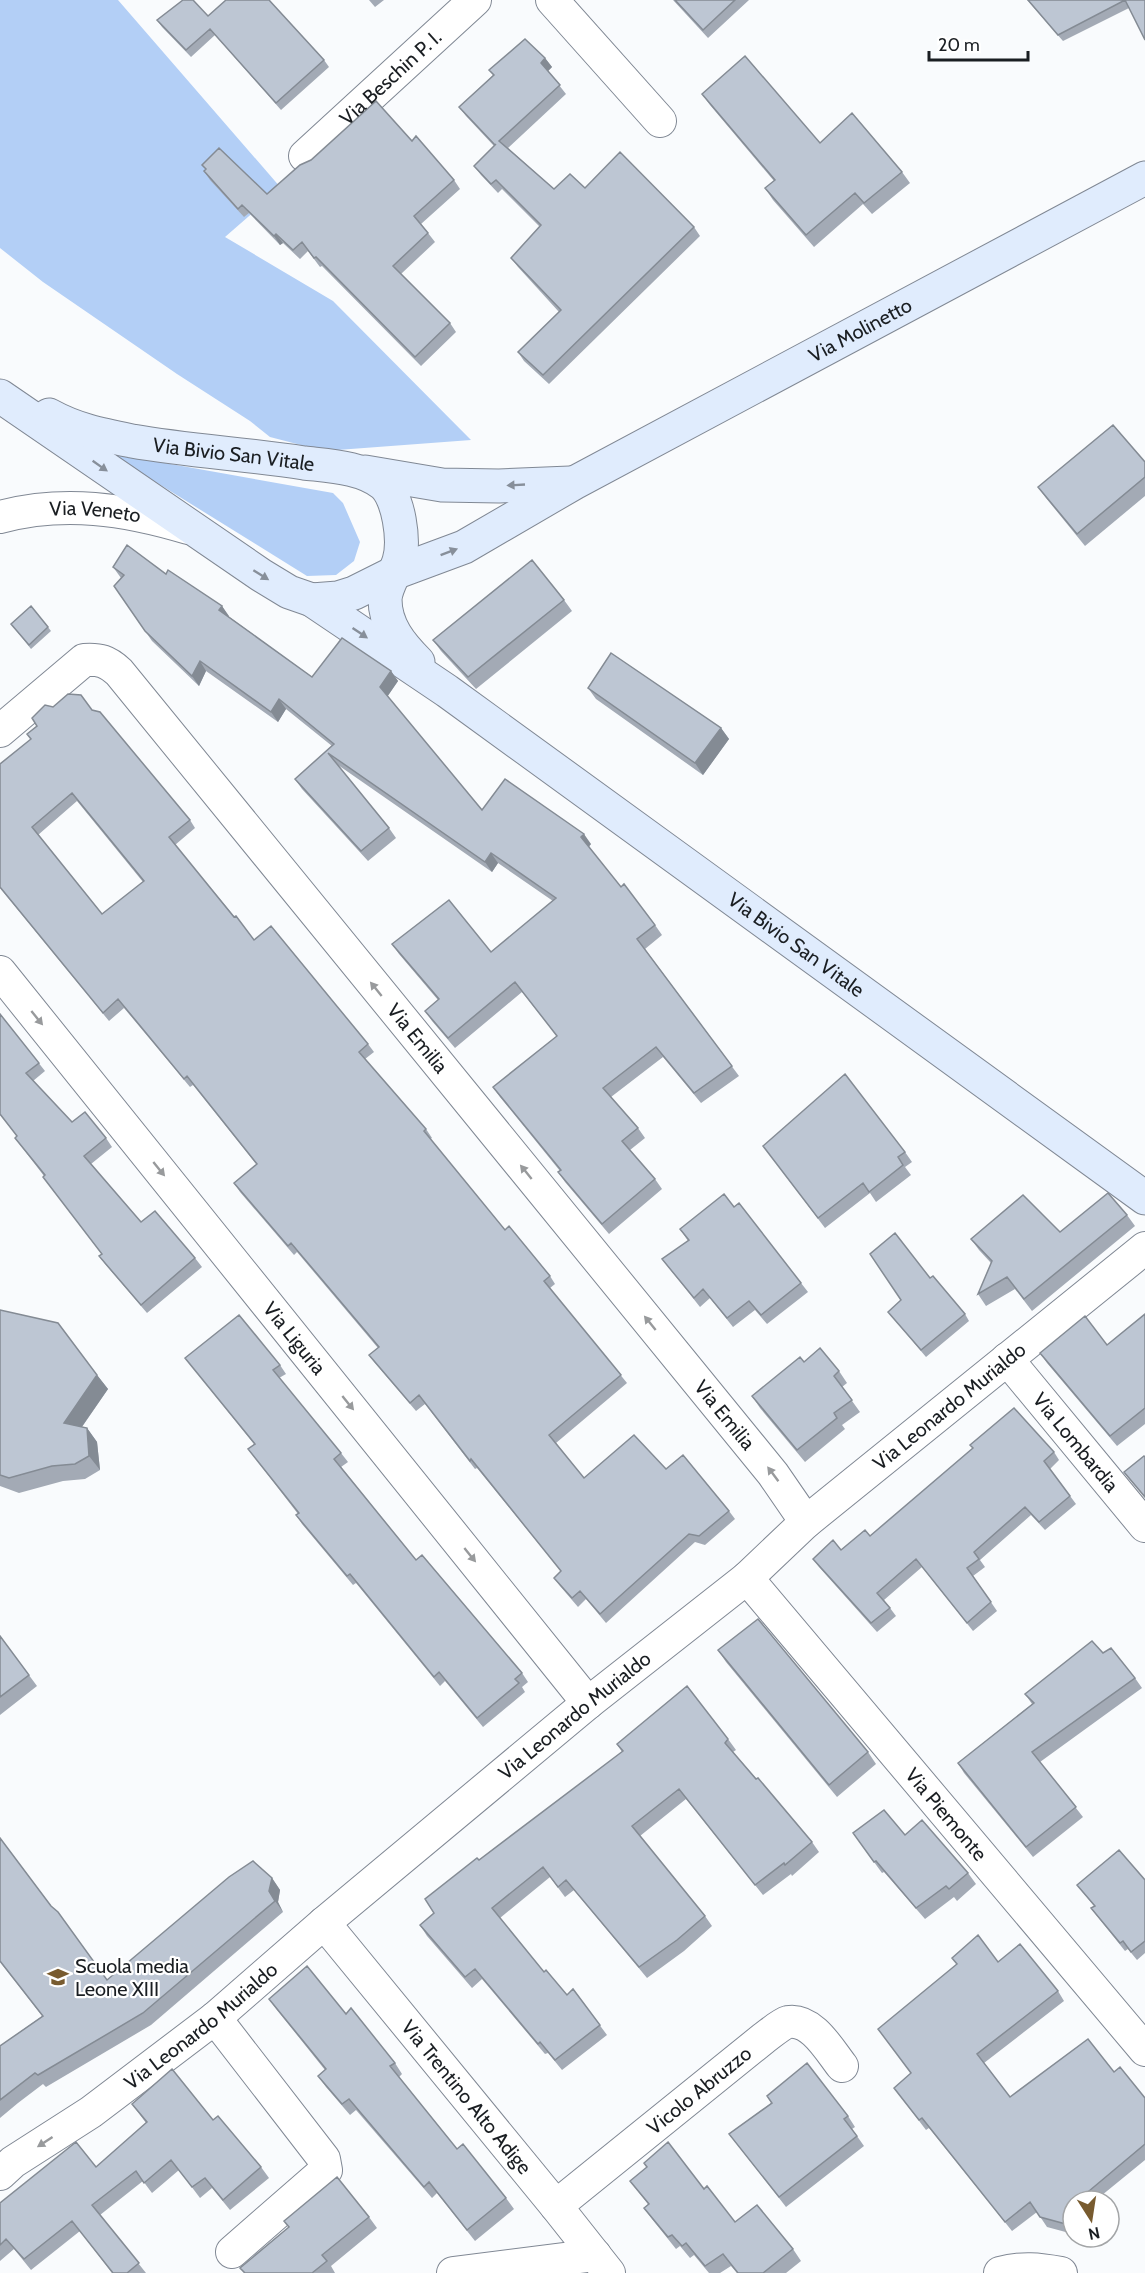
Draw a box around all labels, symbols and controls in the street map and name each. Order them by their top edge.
scale bar [929,24,1028,62]
street label: Via Beschin P. I. [335,25,446,130]
text: 20 m [938,34,980,56]
street label: Via Molinetto [805,293,916,367]
street label: Via Bivio San Vitale [151,433,316,476]
one-way arrow [91,460,107,472]
one-way arrow [507,481,526,490]
street label: Via Veneto [49,496,143,528]
one-way arrow [440,547,458,557]
one-way arrow [253,570,269,581]
one-way arrow [352,627,368,639]
street label: Via Bivio San Vitale [723,887,869,1002]
one-way arrow [371,981,383,996]
street label: Via Emilia [382,999,453,1078]
one-way arrow [30,1010,42,1025]
one-way arrow [153,1161,166,1177]
one-way arrow [520,1165,533,1180]
street label: Via Liguria [258,1297,331,1380]
one-way arrow [643,1315,656,1331]
street label: Via Leonardo Murialdo [868,1337,1030,1475]
street label: Via Emilia [689,1375,761,1455]
street label: Via Lombardia [1028,1388,1124,1497]
one-way arrow [341,1395,354,1411]
one-way arrow [767,1467,779,1482]
one-way arrow [463,1547,476,1563]
street label: Via Leonardo Murialdo [494,1646,656,1784]
street label: Via Piemonte [900,1763,992,1865]
place label: Scuola media Leone XIII [75,1954,189,2001]
street label: Via Leonardo Murialdo [120,1957,282,2094]
school or university icon: Scuola media Leone XIII [46,1965,70,1989]
street label: Via Trentino Alto Adige [396,2015,537,2179]
street label: Vicolo Abruzzo [642,2041,756,2140]
one-way arrow [37,2136,53,2148]
north arrow [1061,2189,1121,2249]
text: N [1087,2223,1102,2244]

